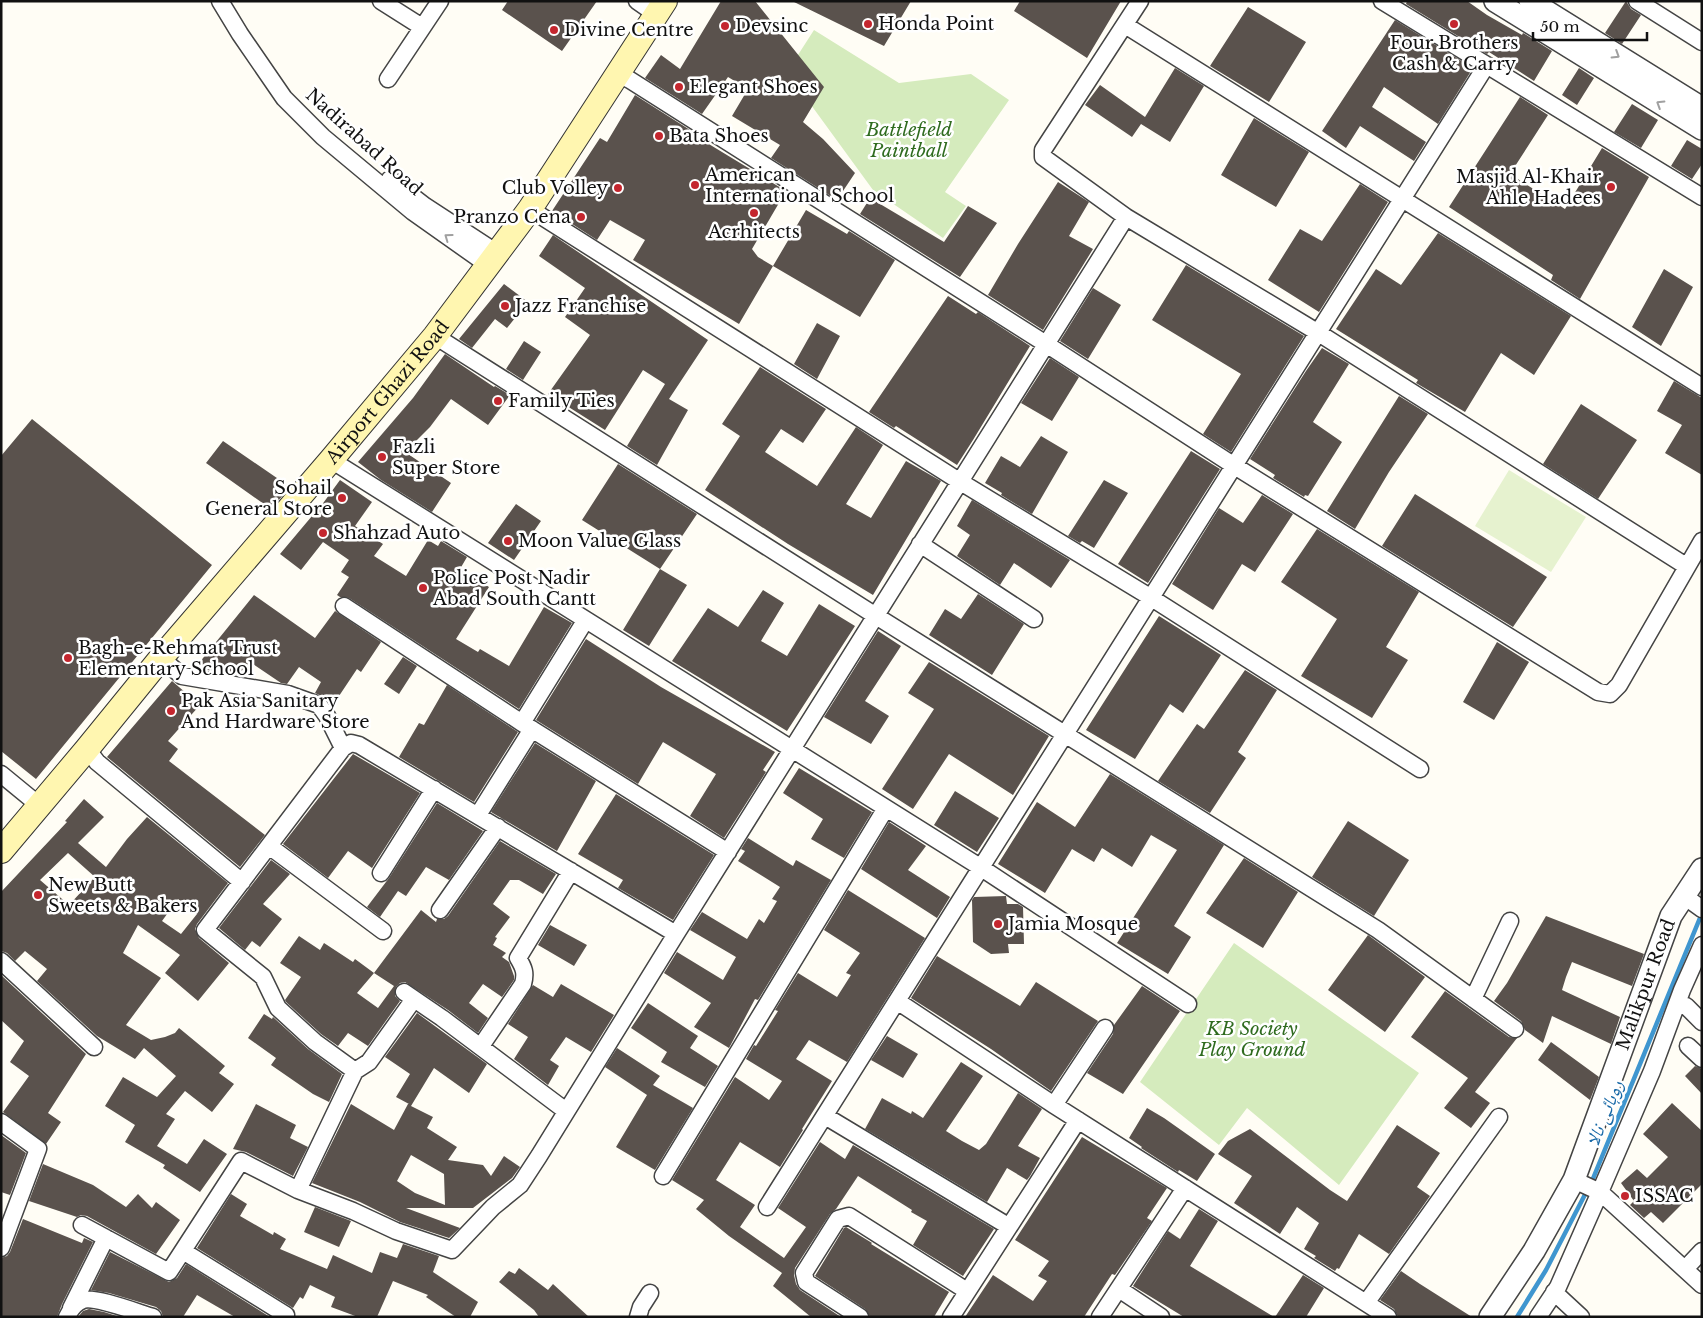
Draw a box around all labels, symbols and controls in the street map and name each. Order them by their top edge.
scale bar [1533,10,1647,42]
place label: Honda Point [878,13,995,35]
place label: Devsinc [735,15,808,37]
text: 50 m [1540,17,1580,36]
marker: Honda Point [862,18,874,30]
marker: Four Brothers Cash & Carry [1448,18,1460,30]
place label: Divine Centre [564,19,694,41]
marker: Devsinc [719,20,731,32]
marker: Divine Centre [548,24,560,36]
place label: Four Brothers Cash & Carry [1390,32,1518,75]
one-way arrow [1611,49,1620,58]
place label: Elegant Shoes [689,76,818,98]
marker: Elegant Shoes [673,81,685,93]
street label: Nadirabad Road [301,84,427,200]
one-way arrow [1657,100,1666,110]
park label: Battlefield Paintball [865,119,952,162]
place label: Bata Shoes [669,125,769,147]
marker: Bata Shoes [653,130,665,142]
place label: American International School [704,164,894,207]
place label: Masjid Al-Khair Ahle Hadees [1456,166,1601,209]
place label: Club Volley [502,177,608,199]
marker: American International School [689,179,701,191]
marker: Masjid Al-Khair Ahle Hadees [1605,181,1617,193]
marker: Club Volley [612,182,624,194]
place label: Pranzo Cena [454,206,571,228]
marker: Acrhitects [748,207,760,219]
marker: Pranzo Cena [575,211,587,223]
place label: Acrhitects [707,221,800,243]
one-way arrow [444,234,454,243]
place label: Jazz Franchise [513,295,646,317]
marker: Jazz Franchise [499,300,511,312]
street label: Airport Ghazi Road [321,316,454,469]
place label: Family Ties [508,390,615,412]
marker: Family Ties [492,395,504,407]
place label: Fazli Super Store [392,436,500,479]
marker: Fazli Super Store [376,451,388,463]
place label: Sohail General Store [205,477,332,520]
marker: Sohail General Store [336,492,348,504]
place label: Shahzad Auto [333,522,460,544]
marker: Shahzad Auto [317,527,329,539]
place label: Moon Value Glass [518,530,681,552]
marker: Moon Value Glass [502,535,514,547]
place label: Police Post Nadir Abad South Cantt [432,567,596,610]
marker: Police Post Nadir Abad South Cantt [417,582,429,594]
place label: Bagh-e-Rehmat Trust Elementary School [78,637,278,680]
marker: Bagh-e-Rehmat Trust Elementary School [62,652,74,664]
place label: Pak Asia Sanitary And Hardware Store [180,690,369,733]
marker: Pak Asia Sanitary And Hardware Store [165,705,177,717]
place label: New Butt Sweets & Bakers [48,874,197,917]
marker: New Butt Sweets & Bakers [32,889,44,901]
place label: Jamia Mosque [1006,913,1138,935]
street label: Malikpur Road [1612,916,1680,1053]
marker: Jamia Mosque [992,918,1004,930]
park label: KB Society Play Ground [1198,1018,1306,1061]
water label: روہائی نالا [1581,1077,1628,1150]
place label: ISSAC [1635,1185,1693,1207]
marker: ISSAC [1619,1190,1631,1202]

